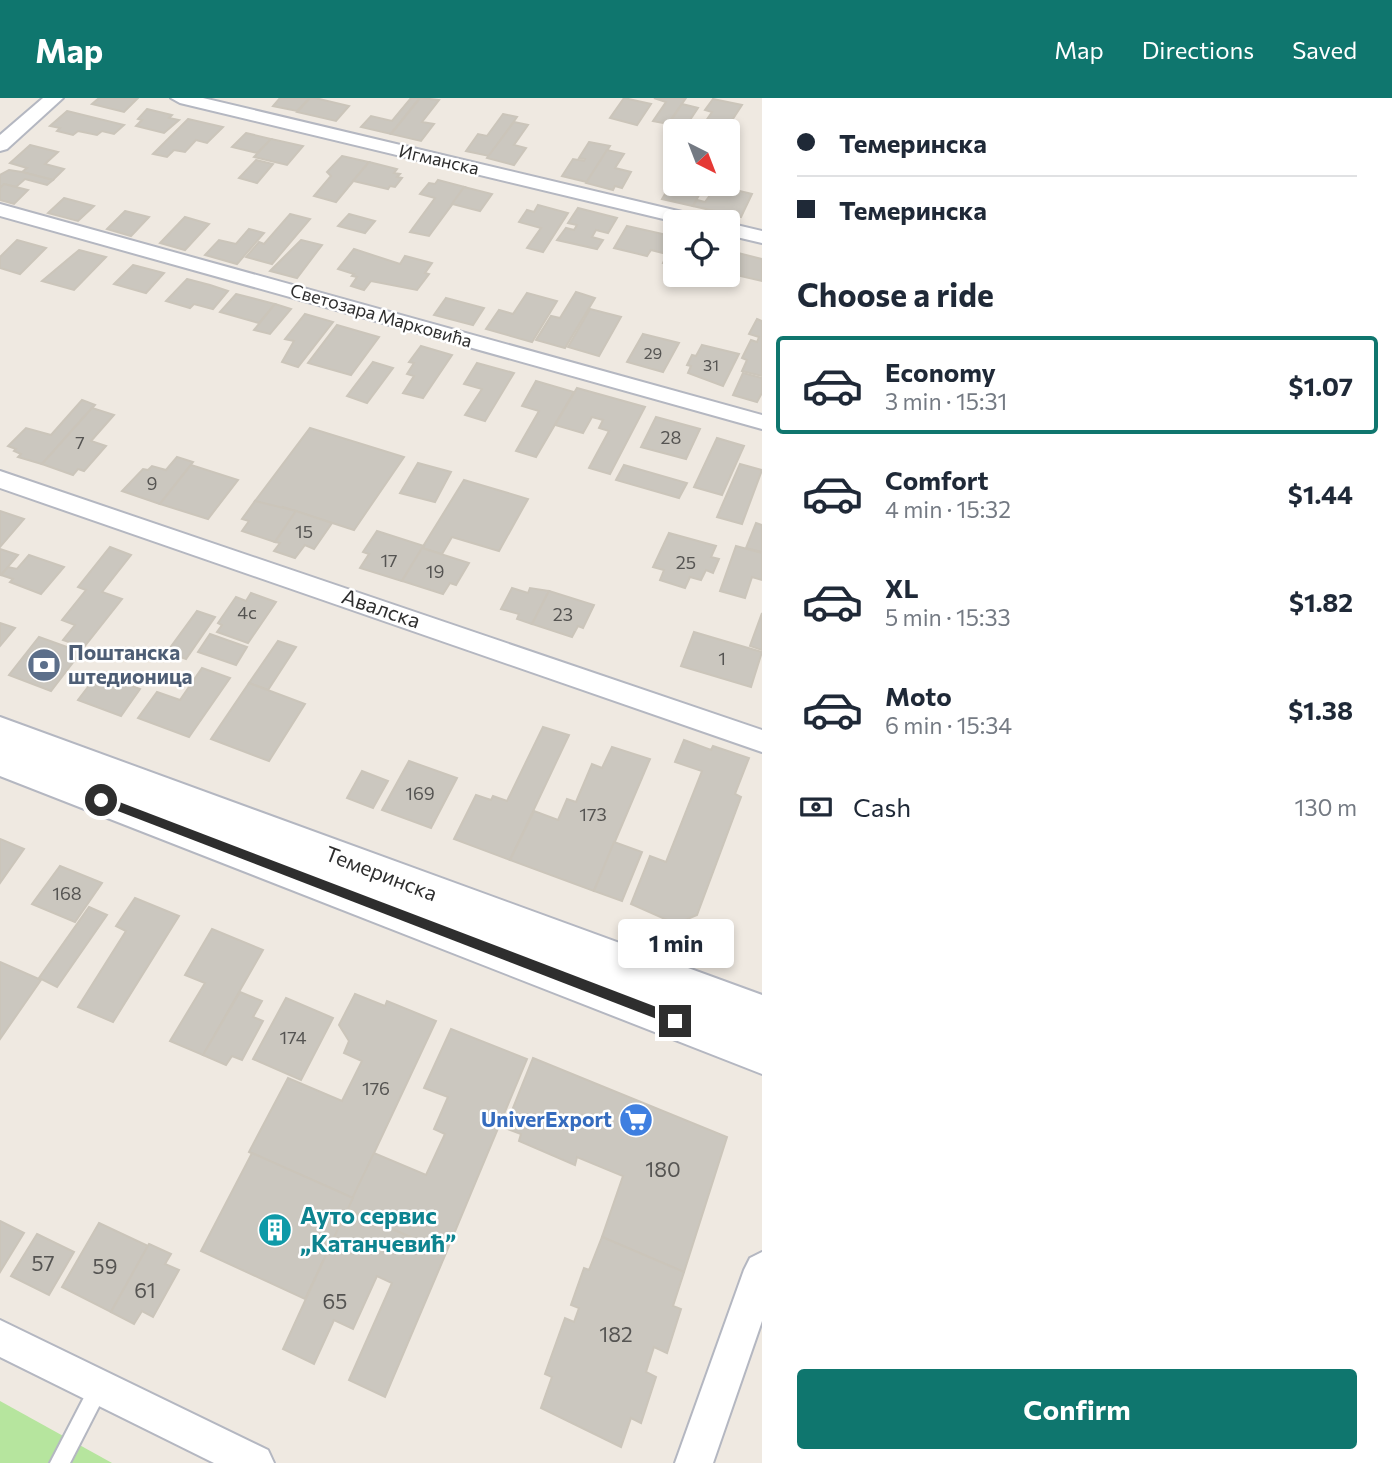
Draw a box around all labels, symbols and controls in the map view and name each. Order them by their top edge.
text: Map [35,29,103,70]
text: Map [1054,35,1104,64]
text: Directions [1142,35,1254,64]
text: Saved [1292,35,1357,64]
north arrow [663,119,740,196]
map controls [663,119,740,287]
text: Темеринска [839,127,987,158]
street label: Игманска [397,139,481,179]
text: Темеринска [839,194,987,225]
button: locate [663,210,740,287]
text: Choose a ride [797,274,994,314]
street label: Светозара Марковића [288,279,475,352]
house number: 29 [644,343,662,362]
icon: car [801,354,864,417]
house number: 31 [703,355,719,374]
text: Economy [885,356,996,387]
text: $1.07 [1288,370,1353,401]
text: 3 min · 15:31 [885,387,1007,415]
house number: 28 [661,426,682,448]
house number: 7 [75,431,85,453]
icon: car [801,462,864,525]
text: Comfort [885,464,988,495]
house number: 9 [147,472,157,494]
text: $1.44 [1288,478,1353,509]
text: 4 min · 15:32 [885,495,1011,523]
house number: 15 [295,520,313,542]
house number: 17 [380,549,398,571]
house number: 25 [676,551,696,573]
house number: 19 [426,560,444,582]
icon: car [801,570,864,633]
text: XL [885,572,919,603]
street label: Авалска [339,583,424,633]
text: $1.82 [1289,586,1353,617]
house number: 4c [237,601,257,623]
house number: 23 [553,603,573,625]
text: 5 min · 15:33 [885,603,1011,631]
place label: Поштанска штедионица [68,639,193,688]
bank icon: Поштанска штедионица [25,646,63,684]
house number: 1 [718,647,726,669]
icon: car [801,678,864,741]
text: Moto [885,680,952,711]
text: $1.38 [1288,694,1353,725]
text: 6 min · 15:34 [885,711,1012,739]
house number: 169 [405,782,435,804]
route start [85,784,117,816]
icon: cash [797,788,835,826]
text: Cash [853,791,911,822]
text: 130 m [1295,793,1357,821]
house number: 173 [579,803,607,825]
street label: Темеринска [322,840,441,905]
house number: 168 [52,882,82,904]
callout: 1 min [617,920,733,968]
text: 1 min [649,929,703,957]
route end [659,1005,691,1037]
house number: 174 [280,1026,307,1048]
house number: 176 [362,1077,390,1099]
supermarket icon: UniverExport [617,1101,655,1139]
place label: UniverExport [481,1106,612,1131]
house number: 180 [645,1156,681,1181]
place label: Ауто сервис „Катанчевић” [300,1200,456,1257]
building icon: Ауто сервис „Катанчевић” [256,1211,294,1249]
house number: 57 [31,1250,55,1275]
house number: 59 [93,1253,117,1278]
house number: 61 [134,1277,156,1302]
house number: 65 [323,1288,347,1313]
house number: 182 [599,1321,633,1346]
button: Confirm [797,1369,1357,1449]

